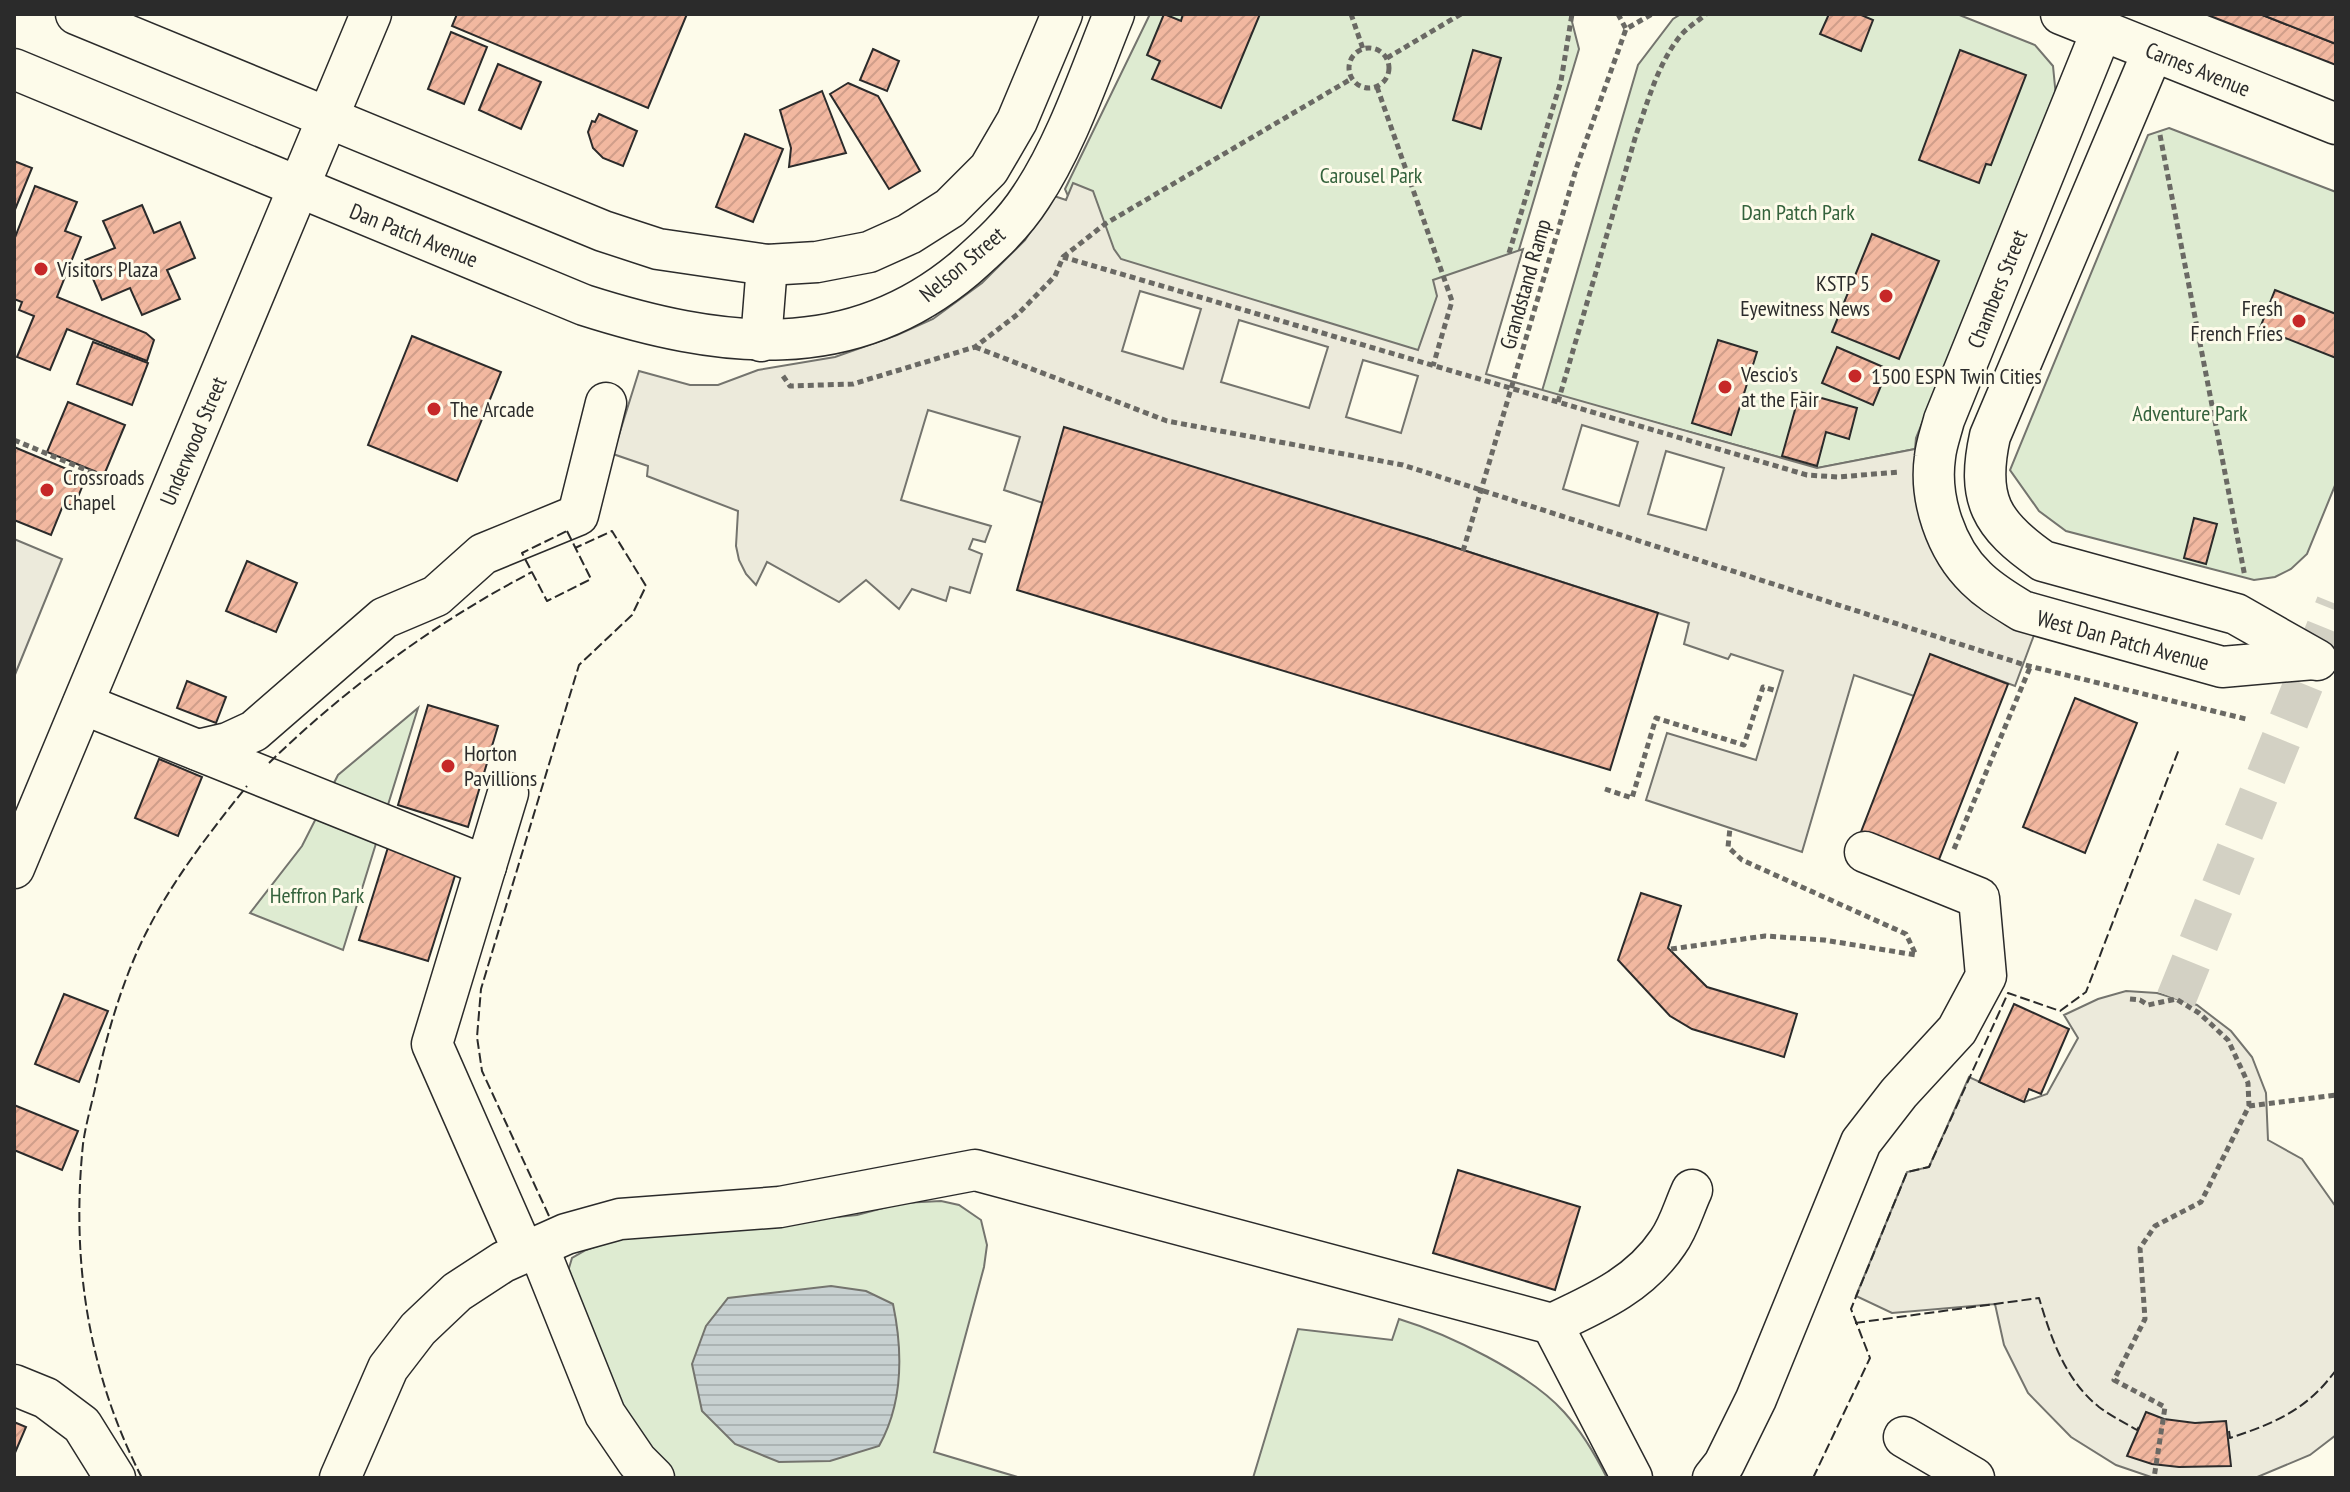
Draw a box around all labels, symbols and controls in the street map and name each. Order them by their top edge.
street label: Carnes Avenue [2142,35,2254,103]
park label: Carousel Park [1320,161,1423,189]
street label: Dan Patch Avenue [346,197,482,273]
park label: Dan Patch Park [1741,198,1855,226]
street label: Grandstand Ramp [1493,216,1557,352]
street label: Nelson Street [914,220,1010,308]
street label: Chambers Street [1961,226,2033,352]
place label: Visitors Plaza [56,255,158,283]
marker: Visitors Plaza [32,260,50,278]
place label: KSTP 5 Eyewitness News [1740,269,1870,322]
marker: KSTP 5 Eyewitness News [1877,287,1895,305]
place label: Fresh French Fries [2191,294,2283,347]
marker: Fresh French Fries [2290,312,2308,330]
place label: Vescio's at the Fair [1740,360,1819,413]
place label: 1500 ESPN Twin Cities [1871,362,2042,390]
marker: 1500 ESPN Twin Cities [1846,367,1864,385]
street label: Underwood Street [153,372,233,510]
marker: Vescio's at the Fair [1716,378,1734,396]
place label: The Arcade [450,395,534,423]
park label: Adventure Park [2132,399,2248,427]
marker: The Arcade [425,400,443,418]
place label: Crossroads Chapel [63,463,145,516]
marker: Crossroads Chapel [38,481,56,499]
street label: West Dan Patch Avenue [2034,604,2212,676]
place label: Horton Pavillions [464,739,537,792]
marker: Horton Pavillions [439,757,457,775]
park label: Heffron Park [270,881,365,909]

